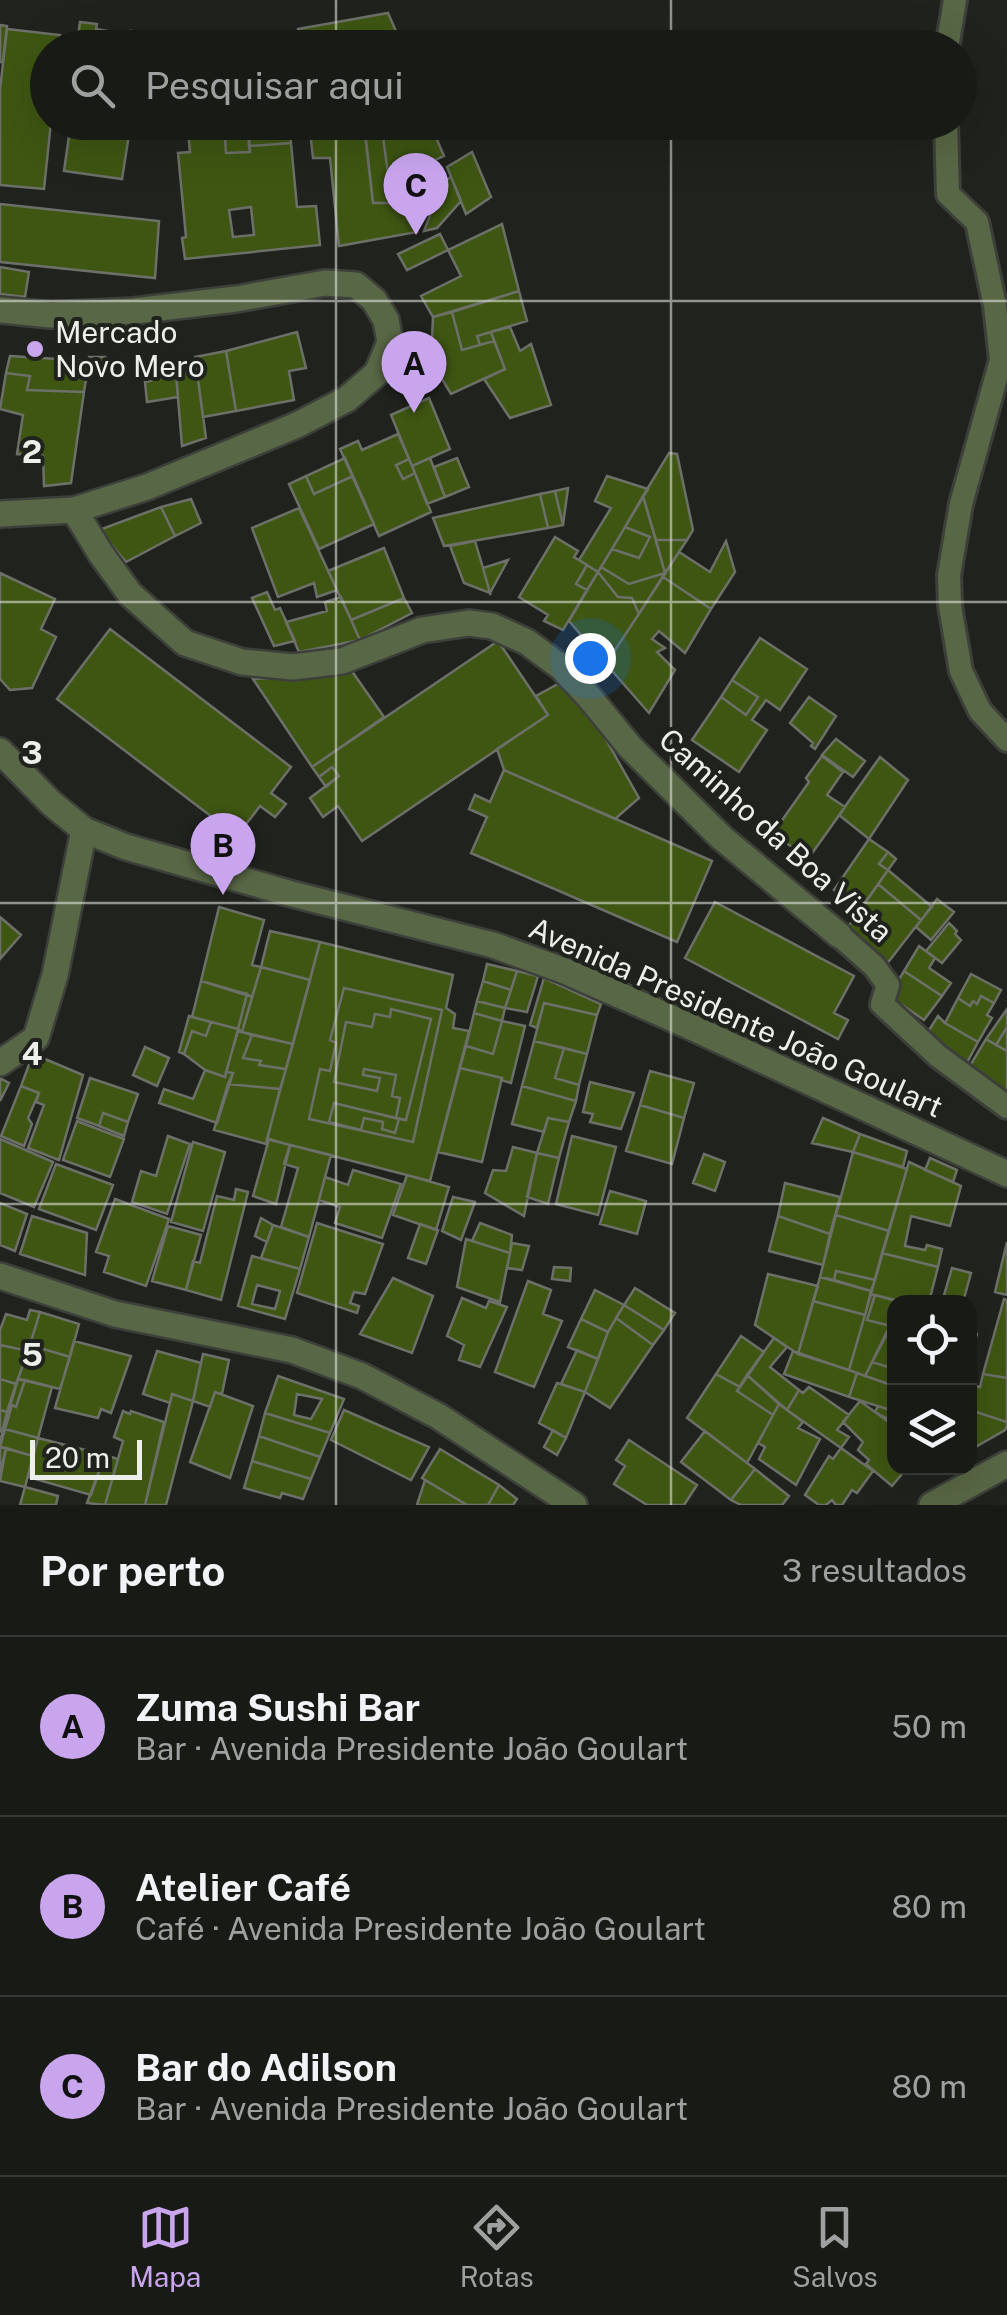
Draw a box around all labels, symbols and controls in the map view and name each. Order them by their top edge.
search box [30,30,977,140]
icon: search [65,58,120,113]
text: Pesquisar aqui [145,63,404,108]
pin: C [384,152,448,235]
place label: Mercado Novo Mero [55,314,205,384]
pin: A [382,330,446,413]
marker: Mercado Novo Mero [24,338,46,360]
text: 2 [22,433,42,470]
your location [565,633,616,684]
street label: Caminho da Boa Vista [652,721,900,949]
text: 3 [21,734,43,771]
pin: B [190,812,256,895]
street label: Avenida Presidente João Goulart [524,909,948,1125]
text: 4 [22,1035,43,1072]
map controls [887,1295,977,1475]
button: locate [887,1295,977,1385]
text: 5 [21,1336,43,1373]
button: layers [887,1385,977,1475]
scale bar [30,1435,142,1480]
text: 20 m [45,1441,110,1474]
text: Por perto [40,1546,225,1595]
text: 3 resultados [782,1552,967,1589]
text: Zuma Sushi Bar [135,1685,420,1730]
text: A [61,1708,84,1745]
text: 50 m [891,1708,967,1745]
text: Bar · Avenida Presidente João Goulart [135,1730,688,1767]
text: Atelier Café [135,1865,351,1910]
text: B [62,1888,83,1925]
text: 80 m [891,1888,967,1925]
text: Café · Avenida Presidente João Goulart [135,1910,706,1947]
text: Bar do Adilson [135,2045,397,2090]
text: C [61,2068,84,2105]
text: 80 m [891,2068,967,2105]
text: Bar · Avenida Presidente João Goulart [135,2090,688,2127]
tab: Mapa [129,2200,201,2293]
tab: Rotas [460,2200,534,2293]
tab: Salvos [792,2200,878,2293]

